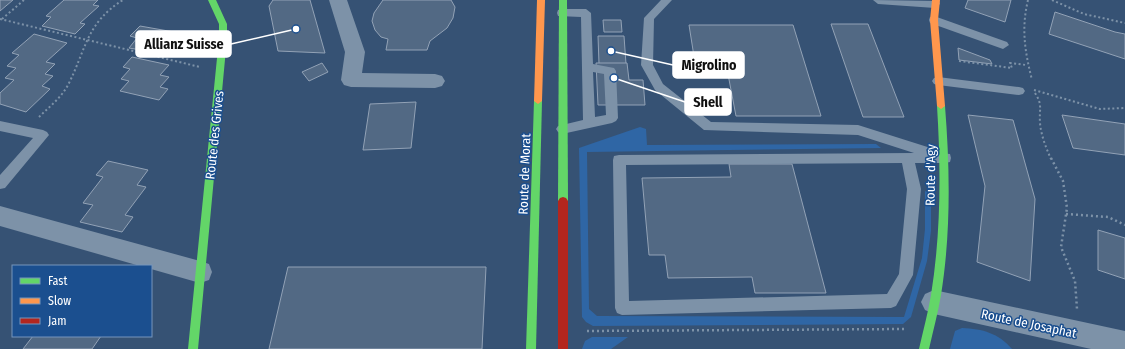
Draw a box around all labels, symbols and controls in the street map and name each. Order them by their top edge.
callout: Allianz Suisse [136,31,231,57]
text: Allianz Suisse [143,36,224,53]
callout: Migrolino [673,52,744,78]
text: Migrolino [681,57,737,74]
callout: Shell [685,89,731,115]
street label: Route des Grives [202,90,227,180]
text: Shell [693,94,723,111]
street label: Route de Morat [516,132,533,215]
street label: Route d'Agy [922,144,939,206]
legend [12,265,152,337]
text: Fast [48,274,67,288]
text: Slow [48,294,71,308]
street label: Route de Josaphat [980,306,1079,341]
text: Jam [48,314,66,328]

